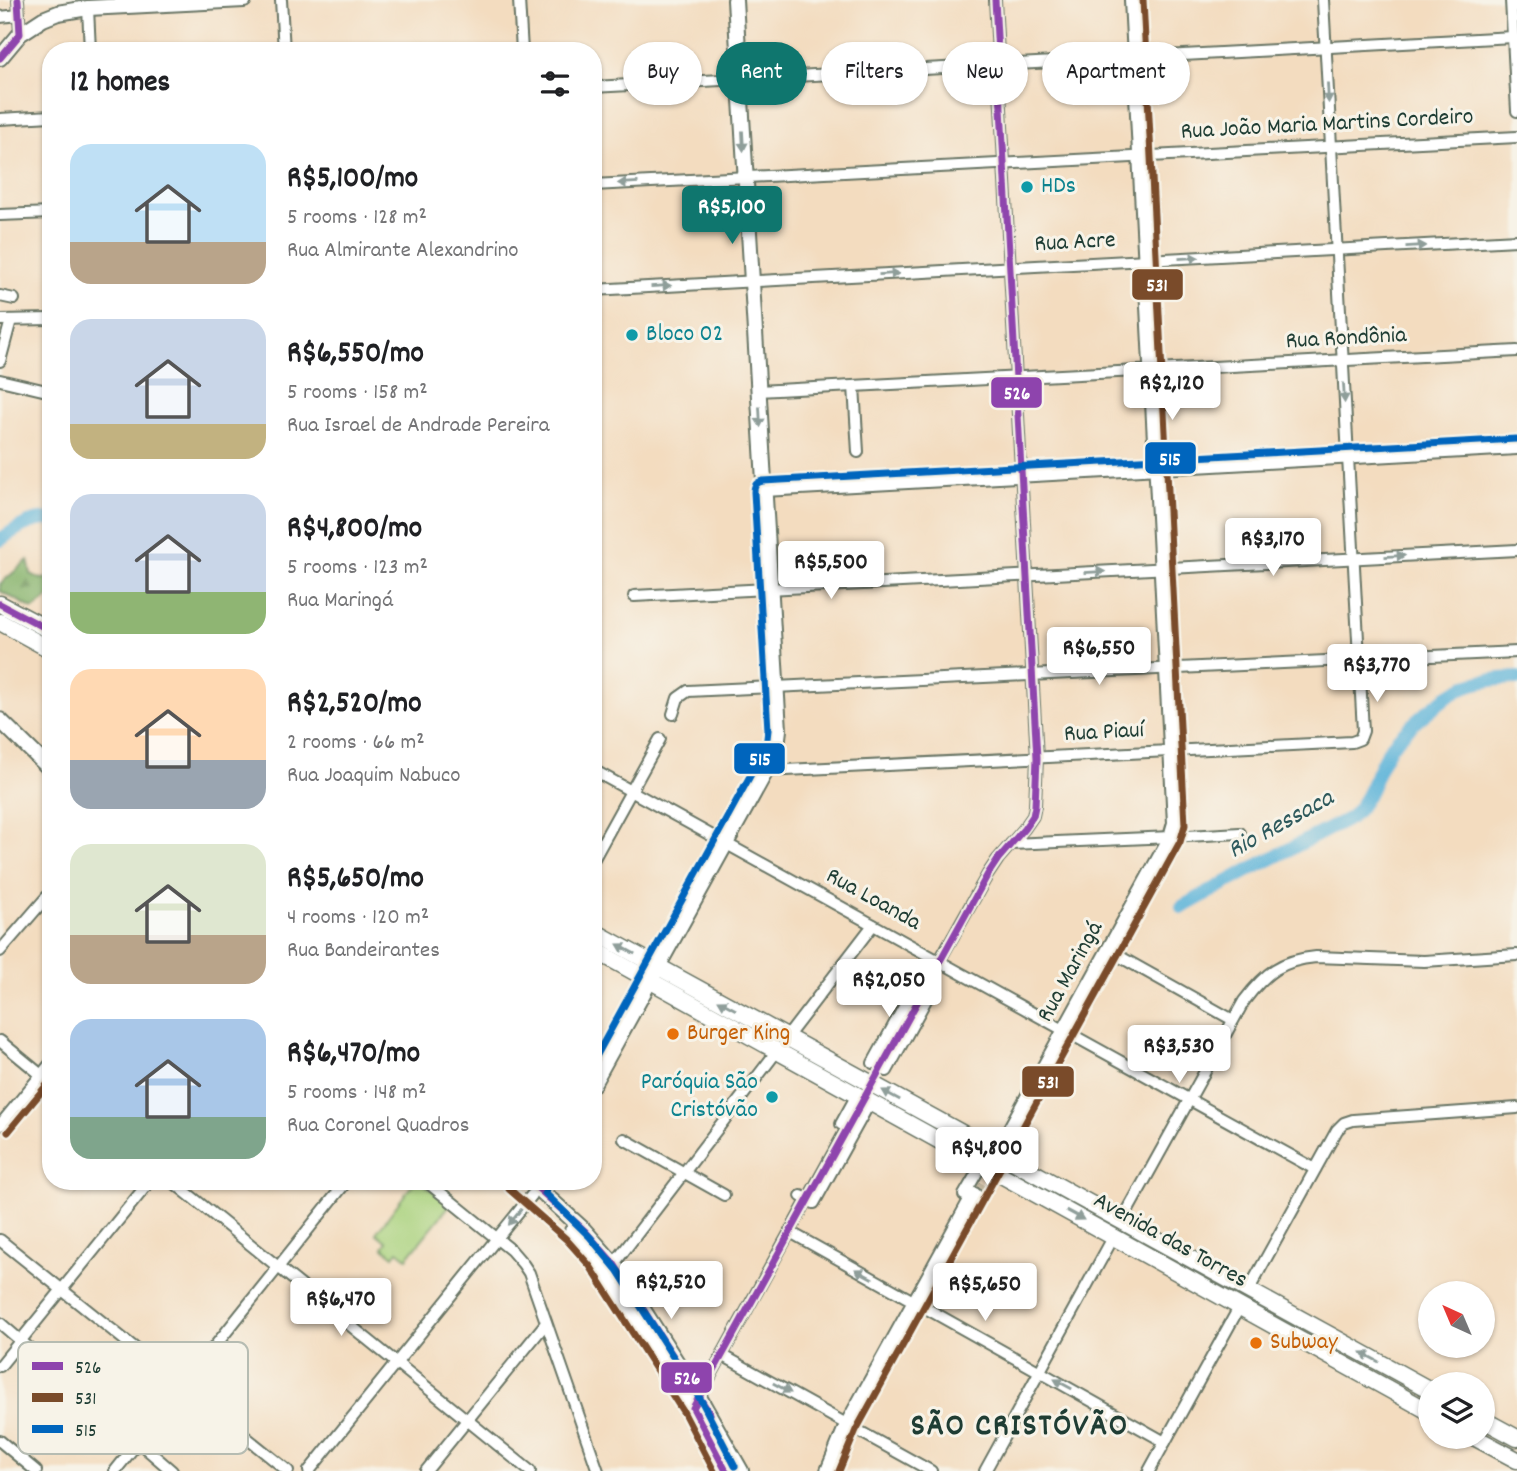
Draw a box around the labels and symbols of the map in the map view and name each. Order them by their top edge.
one-way arrow [1323,82,1334,104]
street label: Rua João Maria Martins Cordeiro [1180,100,1474,150]
one-way arrow [738,131,749,153]
place label: HDs [1041,170,1076,204]
one-way arrow [617,177,639,188]
marker: HDs [1019,179,1035,195]
pin: R$5,100 [667,187,797,246]
street label: Rua Acre [1034,224,1116,262]
one-way arrow [1406,240,1428,251]
one-way arrow [1178,252,1200,263]
one-way arrow [878,268,900,279]
line badge: 531 [1131,268,1184,301]
text: 531 [1146,274,1168,301]
one-way arrow [651,280,673,291]
place label: Bloco 02 [646,318,723,352]
street label: Rua Rondônia [1285,319,1408,359]
marker: Bloco 02 [624,327,640,343]
pin: R$2,120 [1107,362,1237,422]
line badge: 526 [990,376,1043,409]
text: 526 [1004,382,1030,409]
one-way arrow [1339,382,1350,404]
one-way arrow [755,407,766,429]
line badge: 515 [1144,441,1197,475]
text: 515 [1159,448,1181,475]
pin: R$3,170 [1208,518,1338,578]
pin: R$5,500 [766,542,896,601]
one-way arrow [1385,551,1407,562]
one-way arrow [1084,566,1106,577]
pin: R$6,550 [1034,628,1164,687]
pin: R$3,770 [1312,644,1442,704]
street label: Rua Piauí [1063,714,1146,752]
line badge: 515 [733,742,786,775]
text: 515 [749,748,771,775]
water label: Rio Ressaca [1221,780,1342,869]
street label: Rua Loanda [819,860,927,940]
street label: Rua Maringá [1029,915,1113,1029]
one-way arrow [616,943,635,955]
pin: R$2,050 [824,960,954,1019]
one-way arrow [718,999,737,1011]
place label: Burger King [687,1017,790,1051]
marker: Burger King [665,1026,681,1042]
pin: R$3,530 [1114,1026,1244,1085]
line badge: 531 [1021,1065,1075,1098]
place label: Paróquia São Cristóvão [641,1066,758,1128]
text: 531 [1037,1071,1059,1098]
marker: Paróquia São Cristóvão [764,1089,780,1105]
one-way arrow [881,1089,901,1101]
pin: R$4,800 [922,1128,1052,1187]
street label: Avenida das Torres [1087,1184,1253,1298]
one-way arrow [507,1207,522,1225]
one-way arrow [1065,1209,1085,1221]
pin: R$2,520 [606,1262,736,1321]
pin: R$5,650 [920,1264,1050,1323]
one-way arrow [854,1268,874,1280]
pin: R$6,470 [276,1278,406,1338]
north arrow [1418,1281,1494,1358]
place label: Subway [1270,1326,1339,1360]
marker: Subway [1248,1335,1264,1351]
legend [18,1342,248,1454]
one-way arrow [1360,1351,1380,1363]
text: 526 [75,1356,101,1383]
line badge: 526 [660,1361,713,1394]
text: 526 [674,1367,700,1394]
one-way arrow [1053,1378,1073,1390]
one-way arrow [772,1382,791,1394]
text: 531 [75,1387,96,1414]
district label: SÃO CRISTÓVÃO [911,1405,1129,1451]
text: 515 [75,1419,97,1446]

